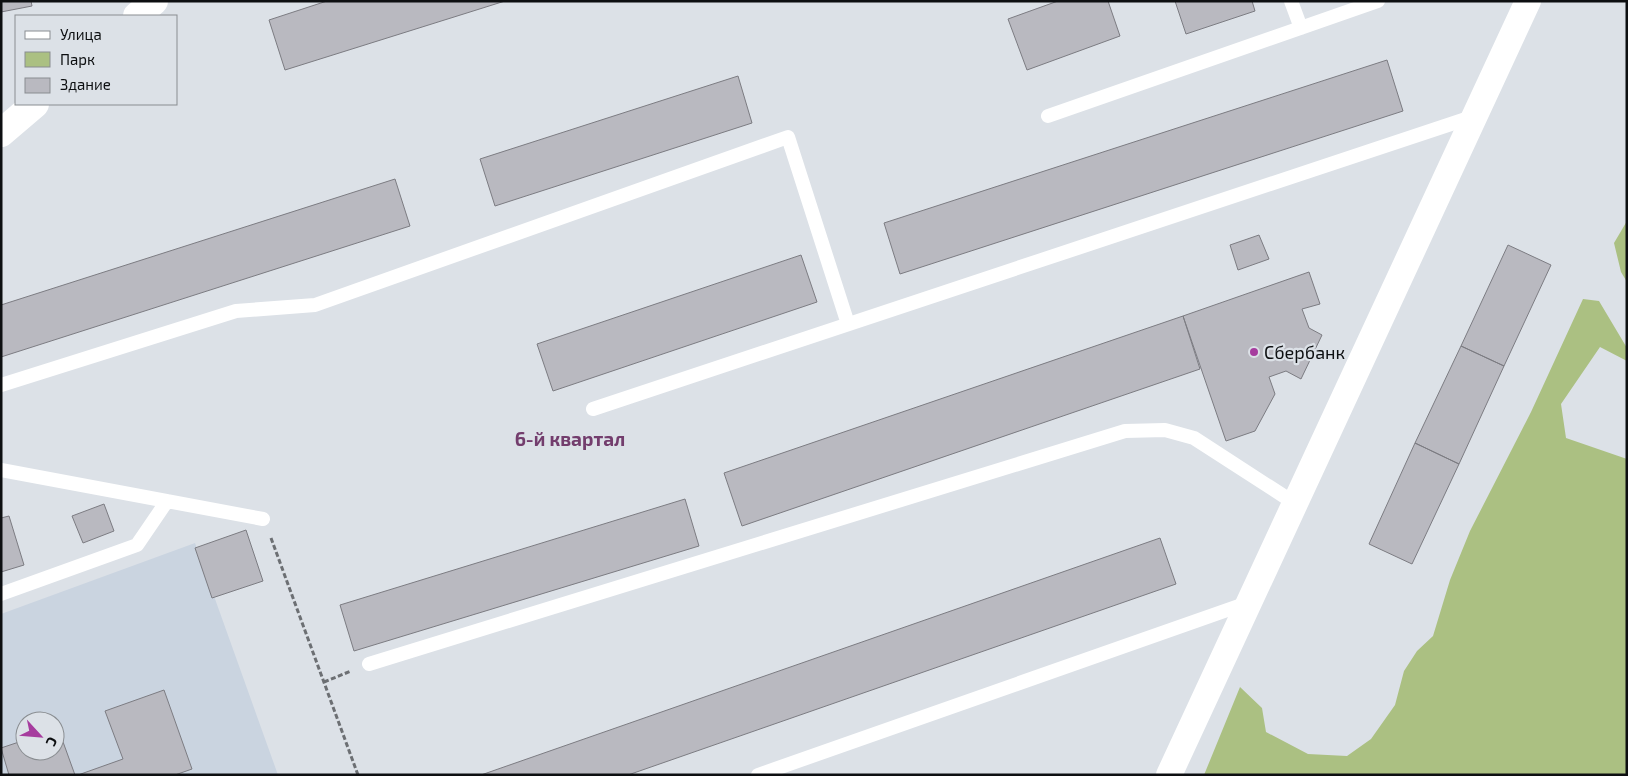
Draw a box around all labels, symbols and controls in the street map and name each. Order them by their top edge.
legend [15,15,178,105]
text: Улица [60,25,102,43]
text: Парк [60,50,95,68]
text: Здание [60,75,111,93]
place label: Сбербанк [1264,341,1346,363]
marker: Сбербанк [1248,346,1260,358]
district label: 6-й квартал [515,427,625,450]
north arrow [15,711,65,761]
text: С [43,734,62,749]

